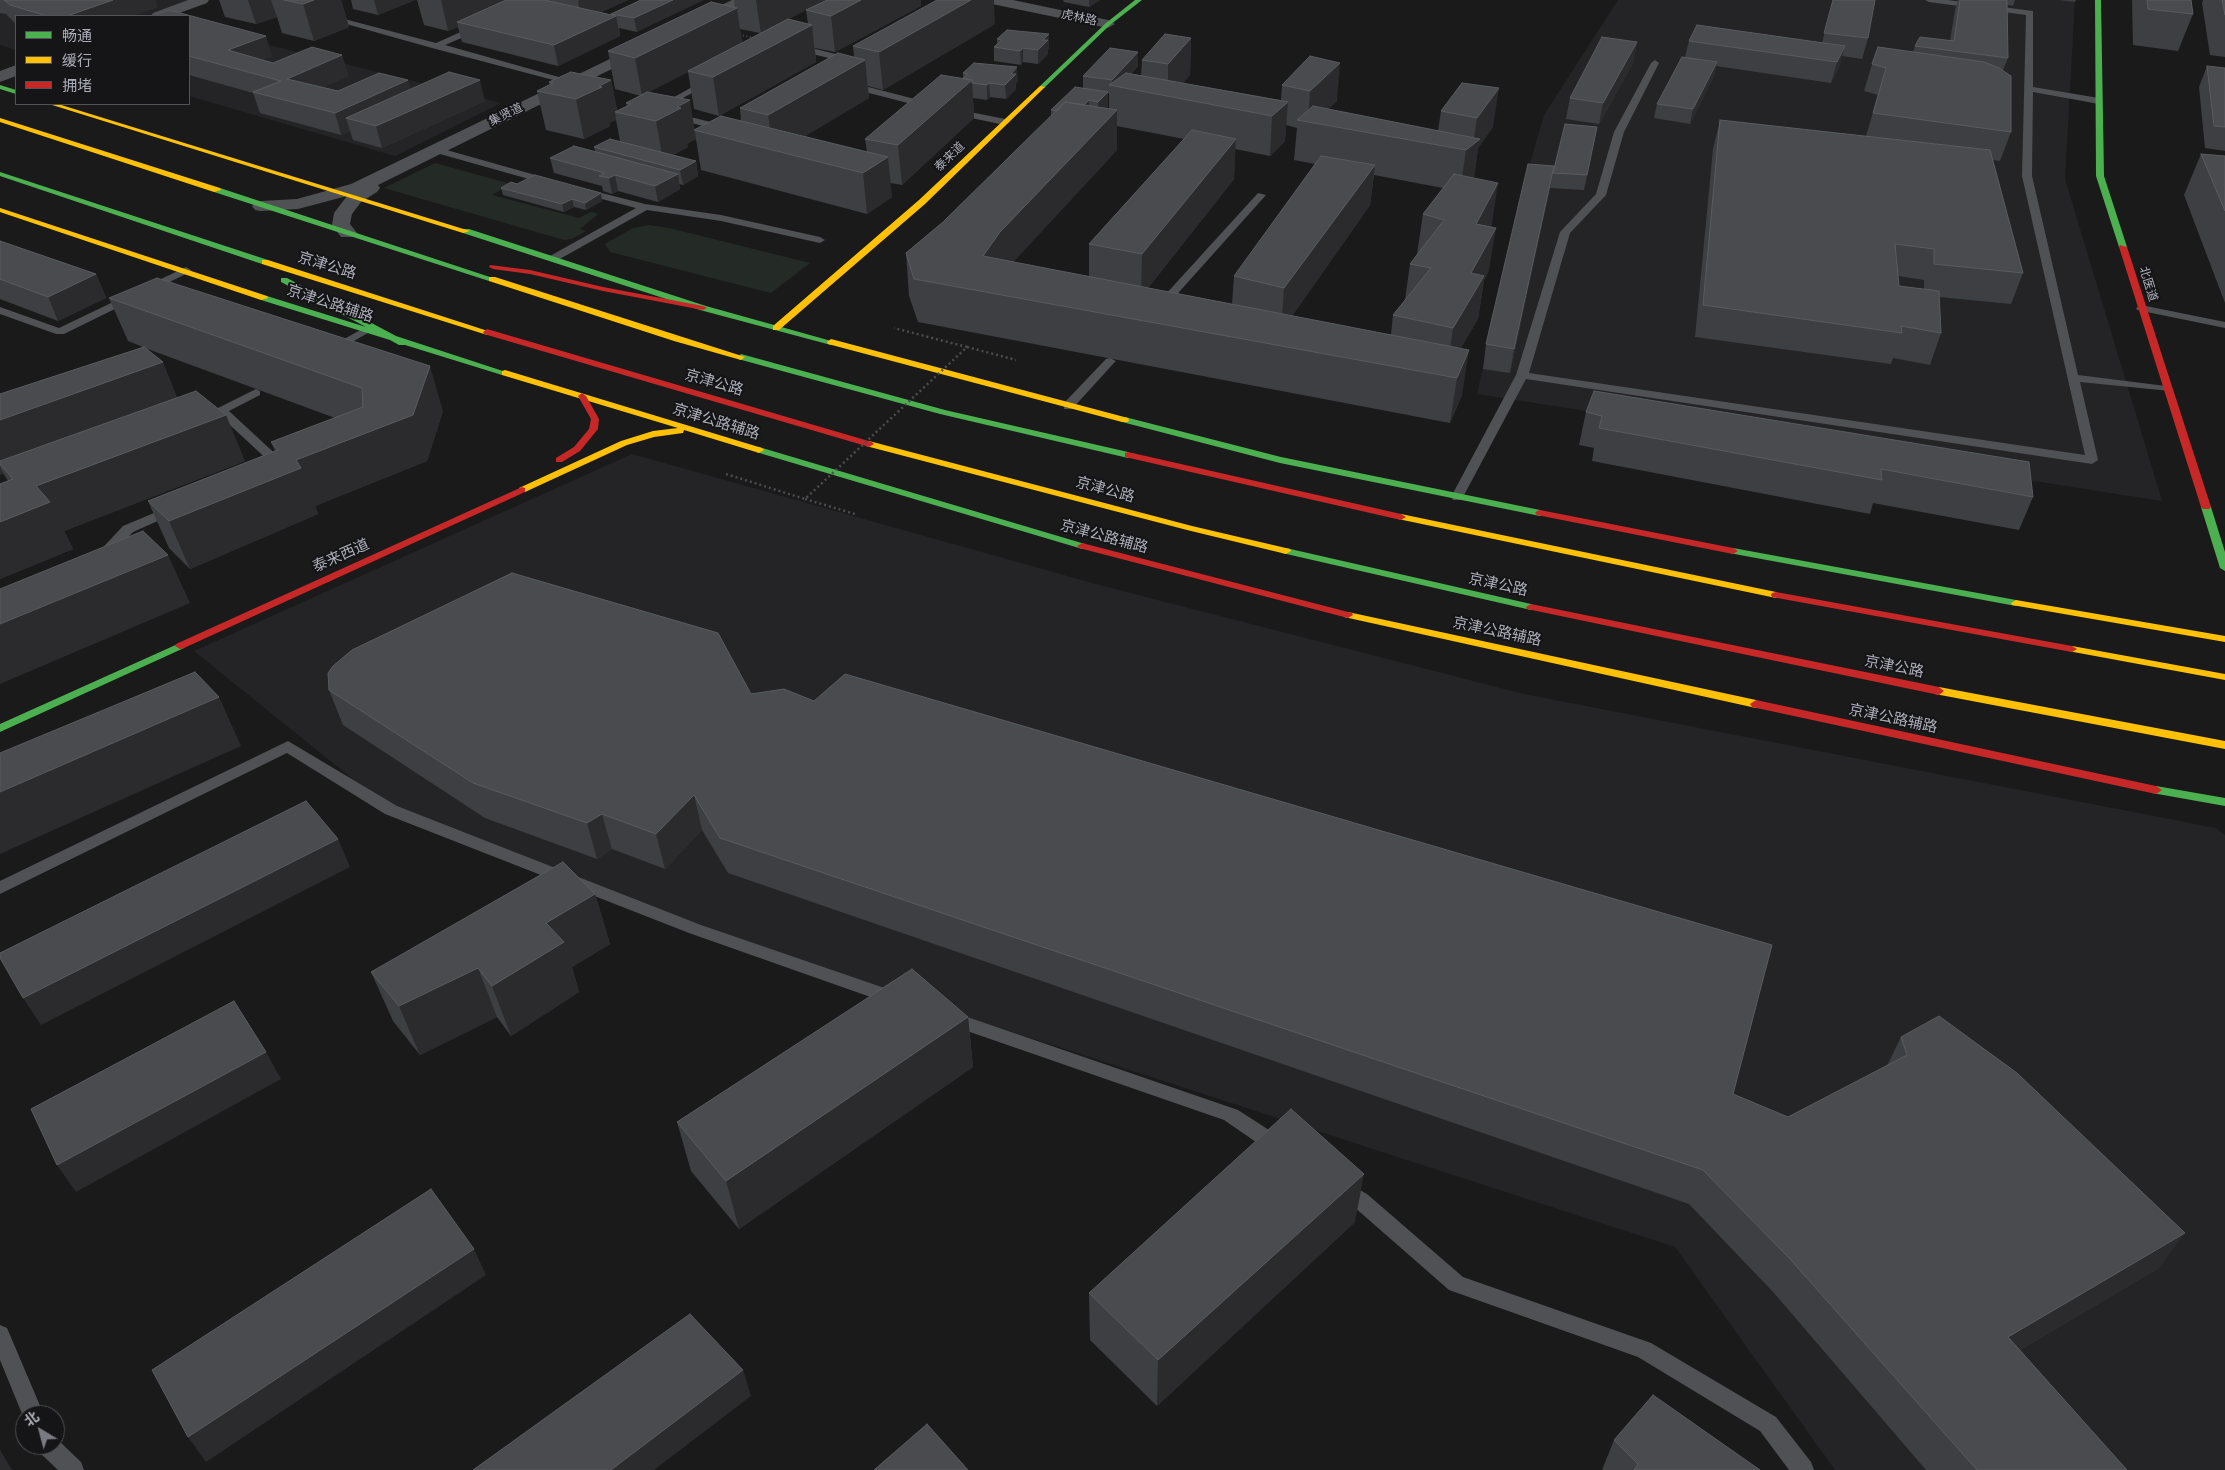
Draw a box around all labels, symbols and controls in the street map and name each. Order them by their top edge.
street label: 虎林路 [1060,7,1098,29]
legend [15,15,190,105]
text: 畅通 [62,27,92,44]
text: 缓行 [62,52,92,69]
text: 拥堵 [62,77,92,94]
street label: 集贤道 [487,101,525,129]
street label: 泰来道 [932,139,968,175]
street label: 京津公路 [296,249,358,283]
street label: 北医道 [2136,265,2160,303]
street label: 京津公路辅路 [284,282,376,326]
street label: 京津公路 [683,366,745,400]
street label: 京津公路辅路 [670,400,762,444]
street label: 京津公路 [1074,474,1136,506]
street label: 京津公路辅路 [1058,517,1150,557]
street label: 泰来西道 [310,536,372,576]
street label: 京津公路 [1467,570,1529,600]
street label: 京津公路辅路 [1451,614,1543,650]
street label: 京津公路 [1863,652,1925,682]
street label: 京津公路辅路 [1847,701,1939,737]
north arrow [15,1405,65,1455]
text: 北 [21,1408,42,1429]

